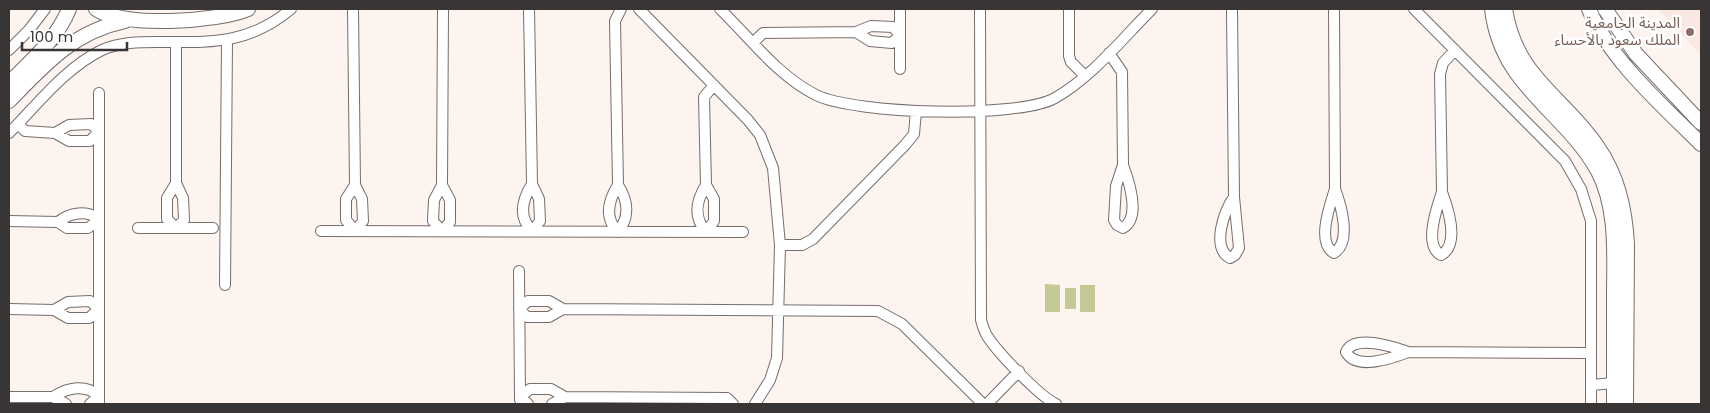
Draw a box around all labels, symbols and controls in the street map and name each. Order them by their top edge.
place label: المدينة الجامعية الملك سعود بالأحساء [1554,12,1680,50]
scale bar [22,20,128,52]
text: 100 m [30,26,73,47]
marker: المدينة الجامعية الملك سعود بالأحساء [1684,26,1696,38]

